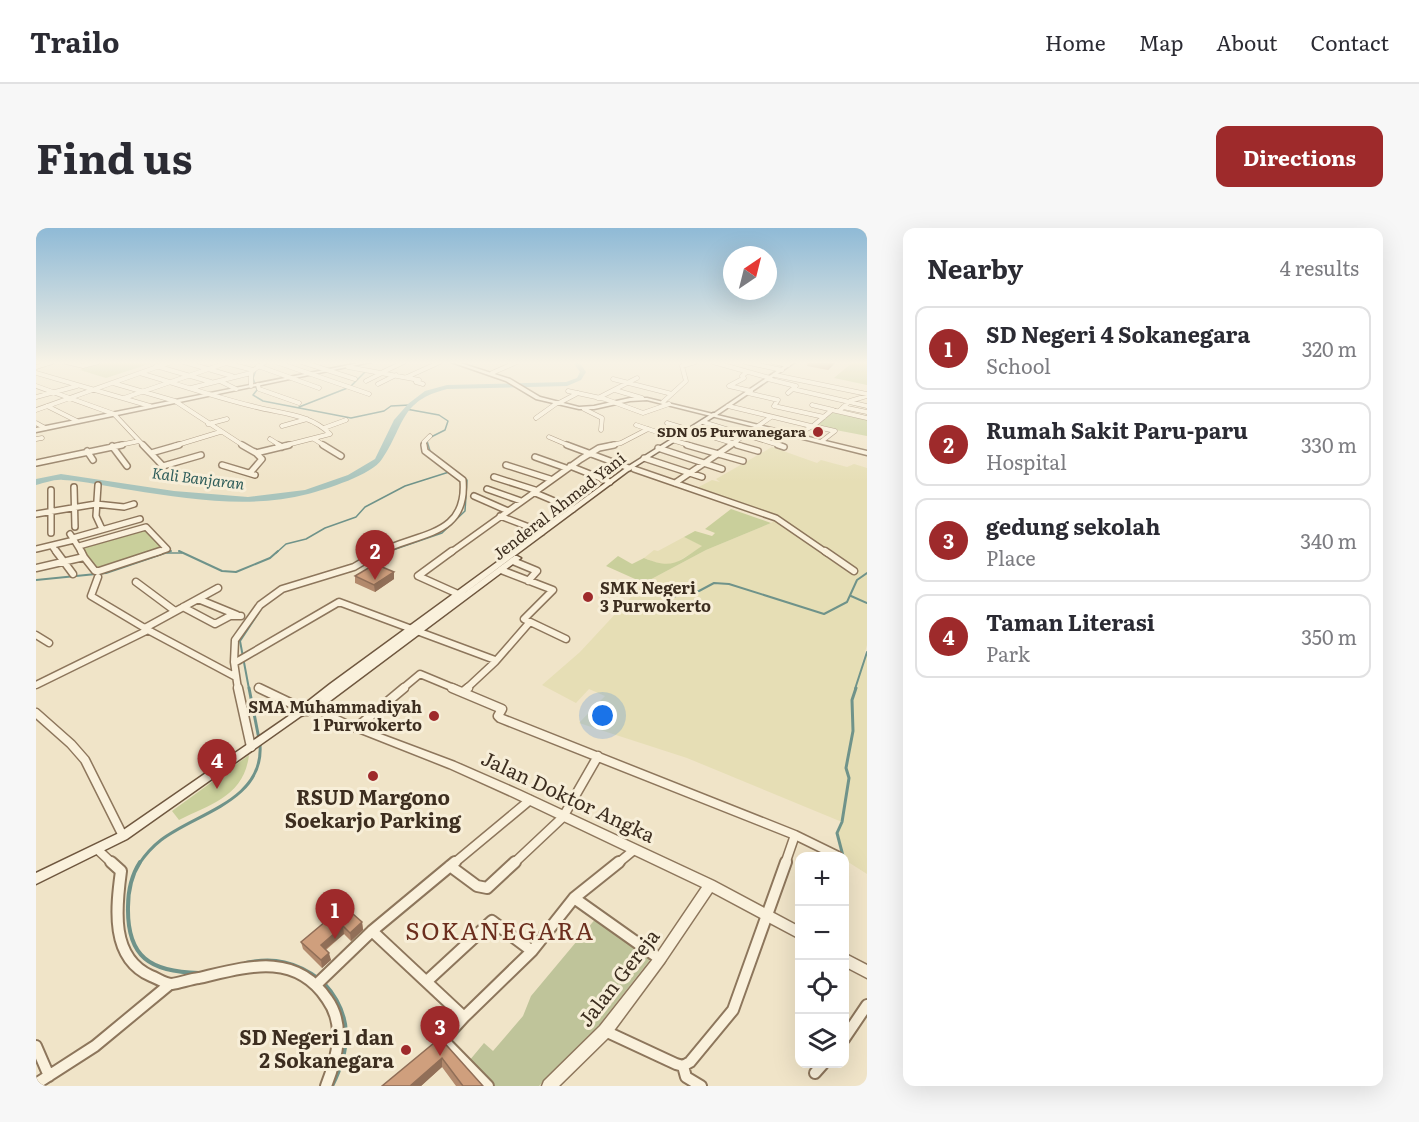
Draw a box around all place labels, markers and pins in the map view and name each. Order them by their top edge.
place label: SDN 05 Purwanegara [657,421,807,441]
marker: SDN 05 Purwanegara [811,425,825,439]
pin: 2 [356,530,394,580]
place label: SMK Negeri 3 Purwokerto [600,575,711,617]
marker: SMK Negeri 3 Purwokerto [581,590,595,604]
place label: SMA Muhammadiyah 1 Purwokerto [248,694,422,736]
marker: SMA Muhammadiyah 1 Purwokerto [427,709,441,723]
pin: 4 [198,740,237,789]
marker: RSUD Margono Soekarjo Parking [366,769,380,783]
place label: RSUD Margono Soekarjo Parking [285,781,462,834]
pin: 1 [316,890,354,939]
pin: 3 [420,1006,460,1056]
place label: SD Negeri 1 dan 2 Sokanegara [239,1021,394,1074]
marker: SD Negeri 1 dan 2 Sokanegara [399,1043,413,1057]

